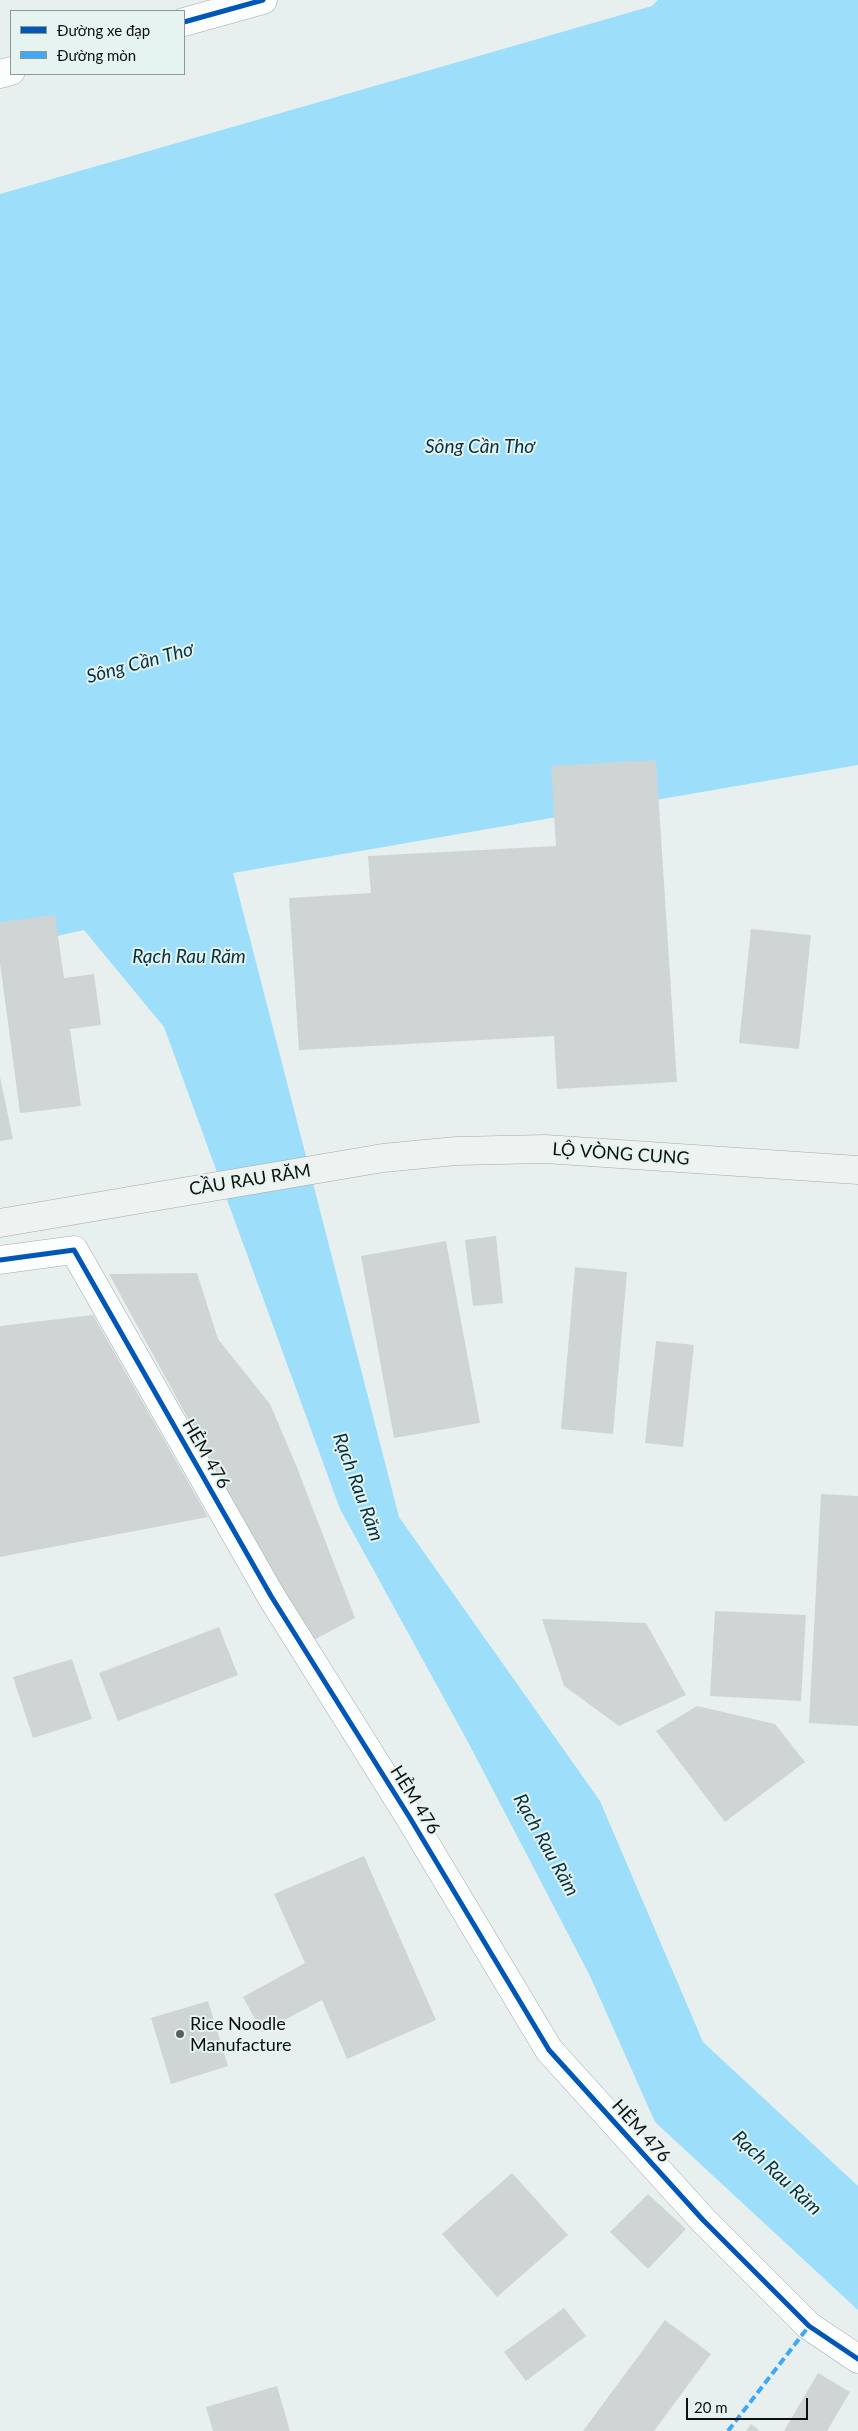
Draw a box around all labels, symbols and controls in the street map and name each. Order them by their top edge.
legend [10,10,185,75]
text: Đường xe đạp [57,21,150,39]
text: Đường mòn [57,46,136,64]
water label: Sông Cần Thơ [425,436,535,458]
water label: Sông Cần Thơ [84,638,196,688]
water label: Rạch Rau Răm [132,946,246,968]
street label: LỘ VÒNG CUNG [552,1138,690,1170]
street label: CẦU RAU RĂM [188,1160,312,1200]
street label: HẺM 476 [177,1415,235,1493]
water label: Rạch Rau Răm [328,1430,388,1544]
street label: HẺM 476 [385,1762,445,1838]
water label: Rạch Rau Răm [508,1790,584,1900]
place label: Rice Noodle Manufacture [190,2013,291,2056]
marker: Rice Noodle Manufacture [174,2028,186,2040]
street label: HẺM 476 [607,2095,675,2167]
water label: Rạch Rau Răm [728,2126,826,2220]
scale bar [688,2388,810,2420]
text: 20 m [694,2398,728,2416]

